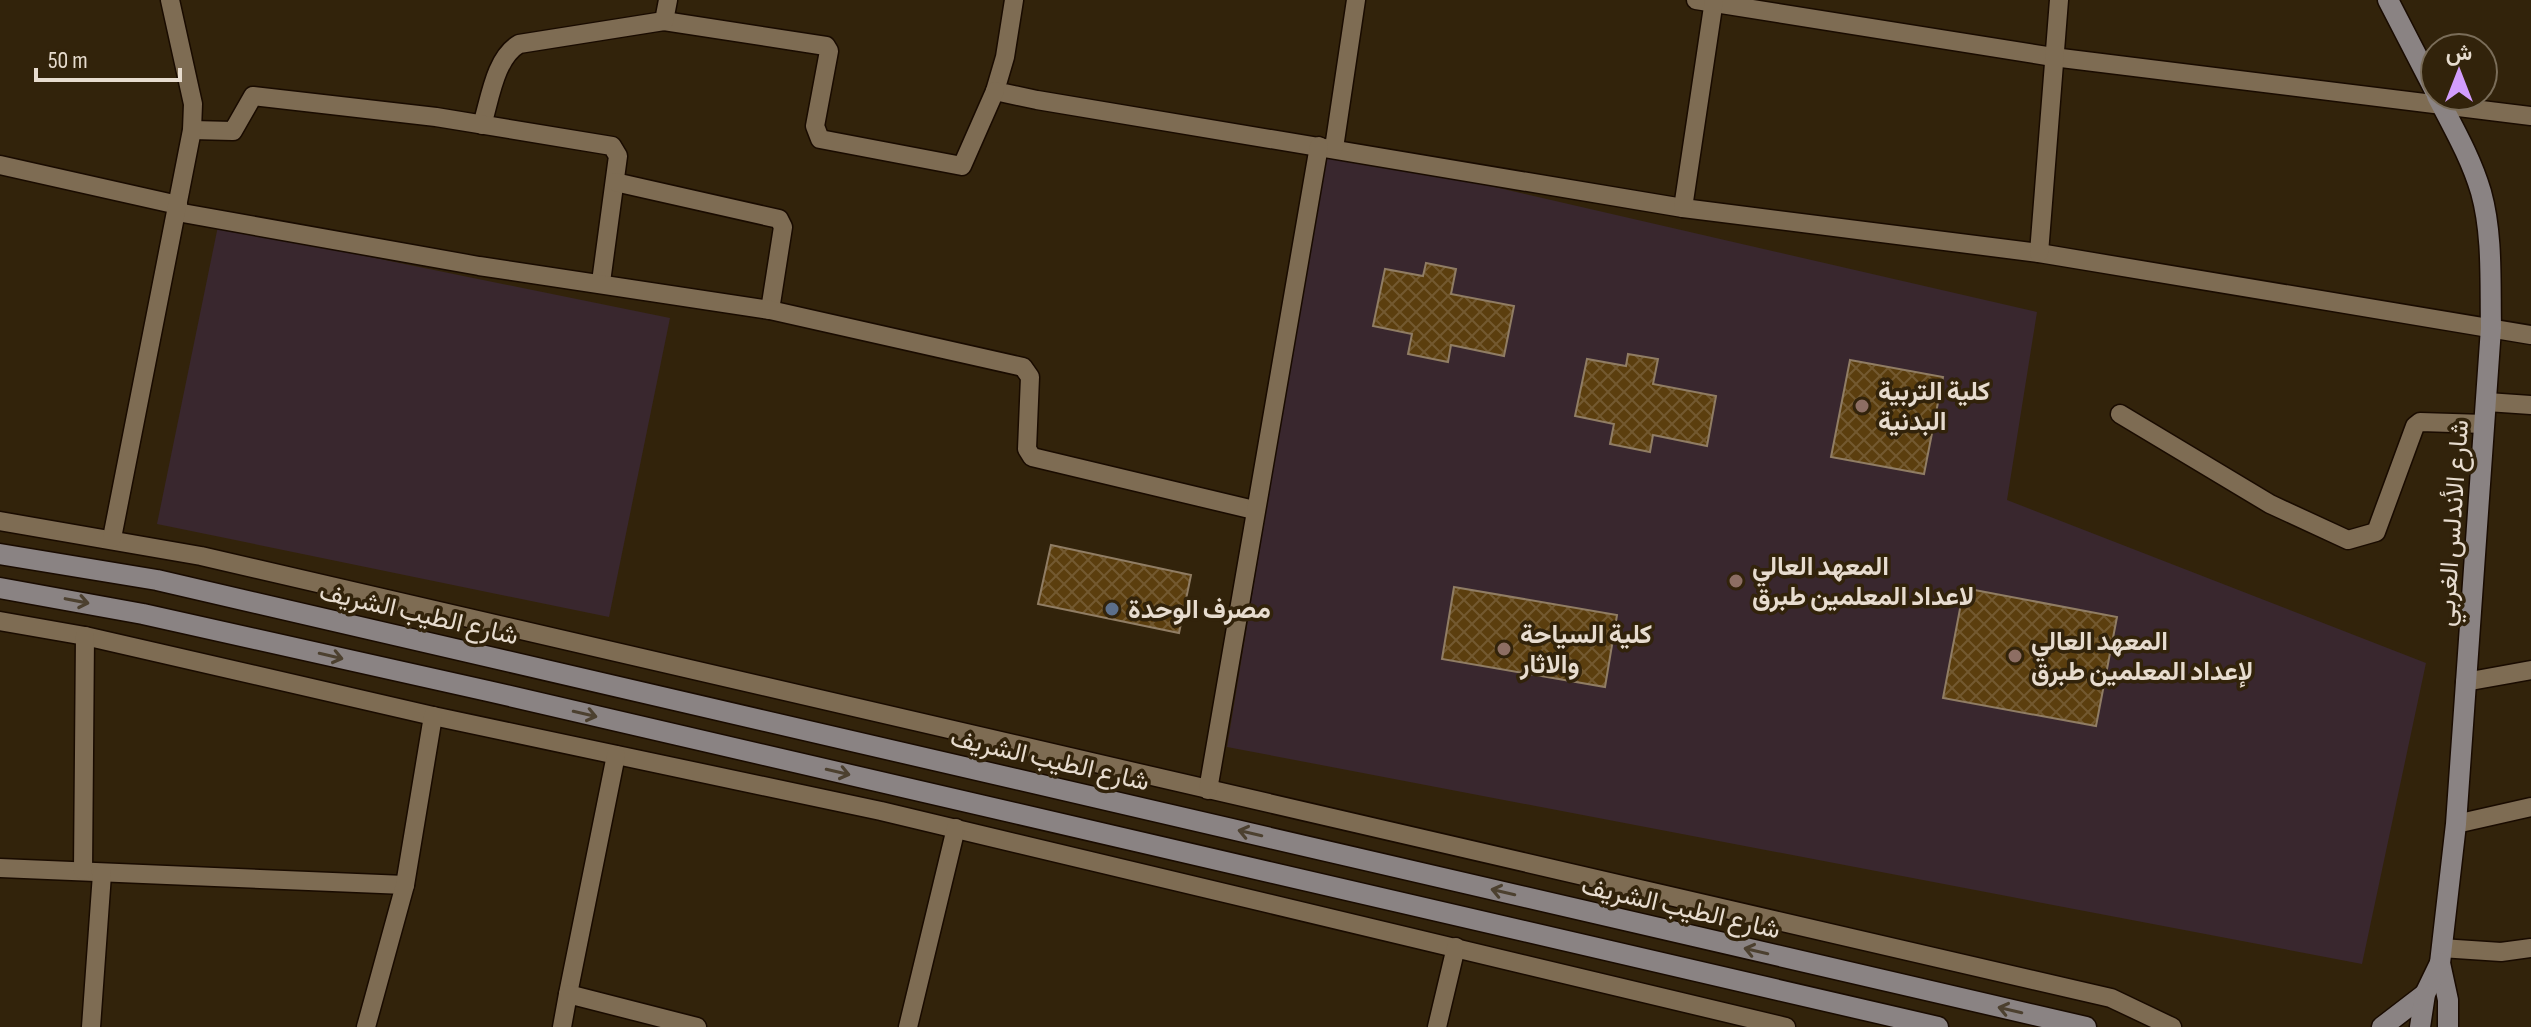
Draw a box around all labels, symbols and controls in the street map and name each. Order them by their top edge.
scale bar [36,32,180,82]
north arrow [2419,32,2499,112]
text: ش [2446,40,2472,67]
text: 50 m [48,46,88,75]
place label: كلية التربية البدنية [1878,377,1990,438]
marker: كلية التربية البدنية [1853,397,1871,415]
street label: شارع الأندلس الغربي [2430,419,2480,628]
place label: المعهد العالي لاعداد المعلمين طبرق [1752,552,1974,613]
marker: المعهد العالي لاعداد المعلمين طبرق [1727,572,1745,590]
street label: شارع الطيب الشريف [316,577,521,653]
one-way arrow [64,594,89,609]
place label: مصرف الوحدة [1128,595,1271,626]
marker: مصرف الوحدة [1103,600,1121,618]
place label: كلية السياحة والاثار [1519,620,1652,681]
place label: المعهد العالي لإعداد المعلمين طبرق [2031,627,2253,688]
marker: كلية السياحة والاثار [1495,640,1513,658]
marker: المعهد العالي لإعداد المعلمين طبرق [2006,647,2024,665]
one-way arrow [318,649,343,664]
one-way arrow [571,707,597,722]
street label: شارع الطيب الشريف [947,723,1152,799]
one-way arrow [824,766,850,781]
one-way arrow [1238,825,1263,840]
street label: شارع الطيب الشريف [1578,871,1783,947]
one-way arrow [1491,884,1517,899]
one-way arrow [1744,943,1770,958]
one-way arrow [1997,1001,2023,1016]

